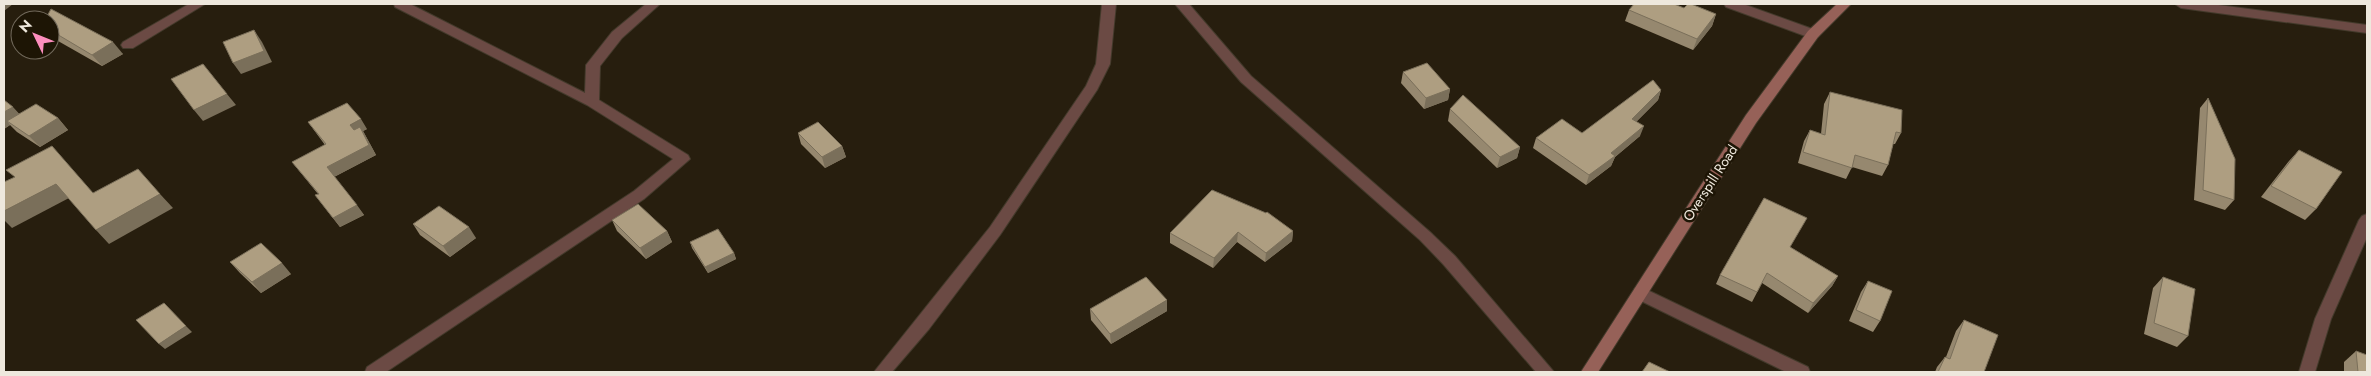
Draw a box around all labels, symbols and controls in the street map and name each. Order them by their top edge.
north arrow [10,10,60,60]
text: N [14,15,37,37]
street label: Overspill Road [1678,141,1742,225]

